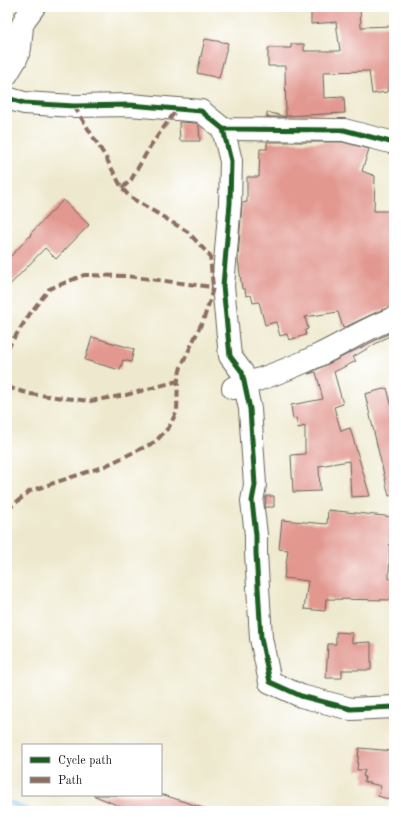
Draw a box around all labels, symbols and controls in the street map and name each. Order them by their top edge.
legend [22,744,162,796]
text: Cycle path [58,755,113,767]
text: Path [58,775,83,787]

